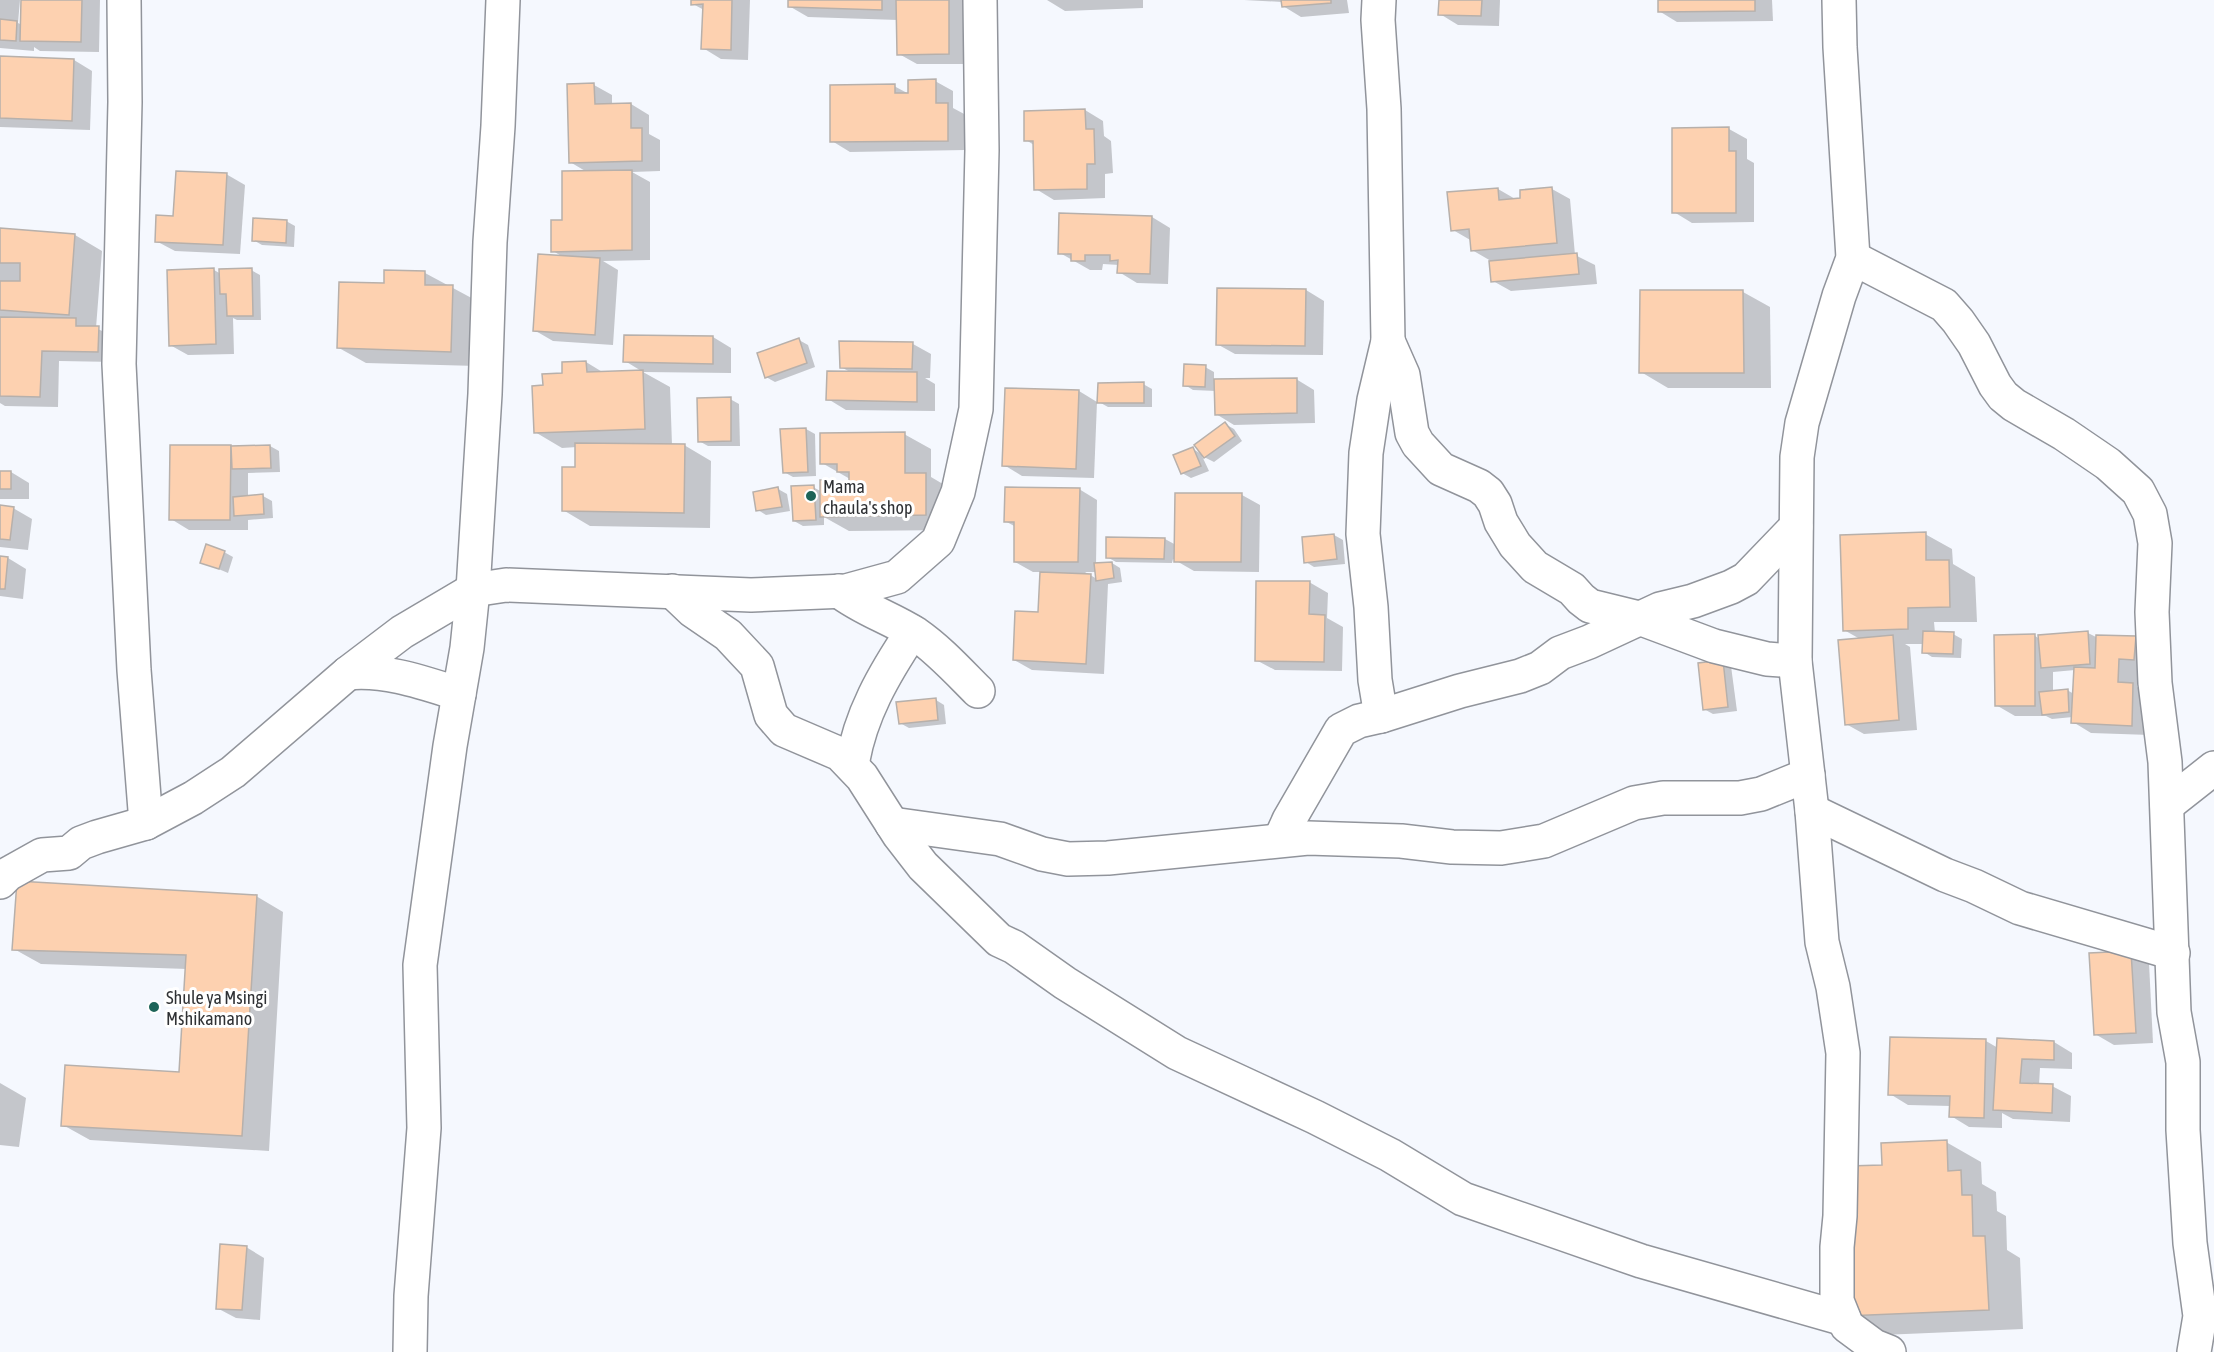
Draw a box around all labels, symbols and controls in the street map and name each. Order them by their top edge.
place label: Mama chaula's shop [823,476,912,518]
marker: Mama chaula's shop [804,489,818,503]
place label: Shule ya Msingi Mshikamano [166,987,267,1029]
marker: Shule ya Msingi Mshikamano [147,1000,161,1014]

